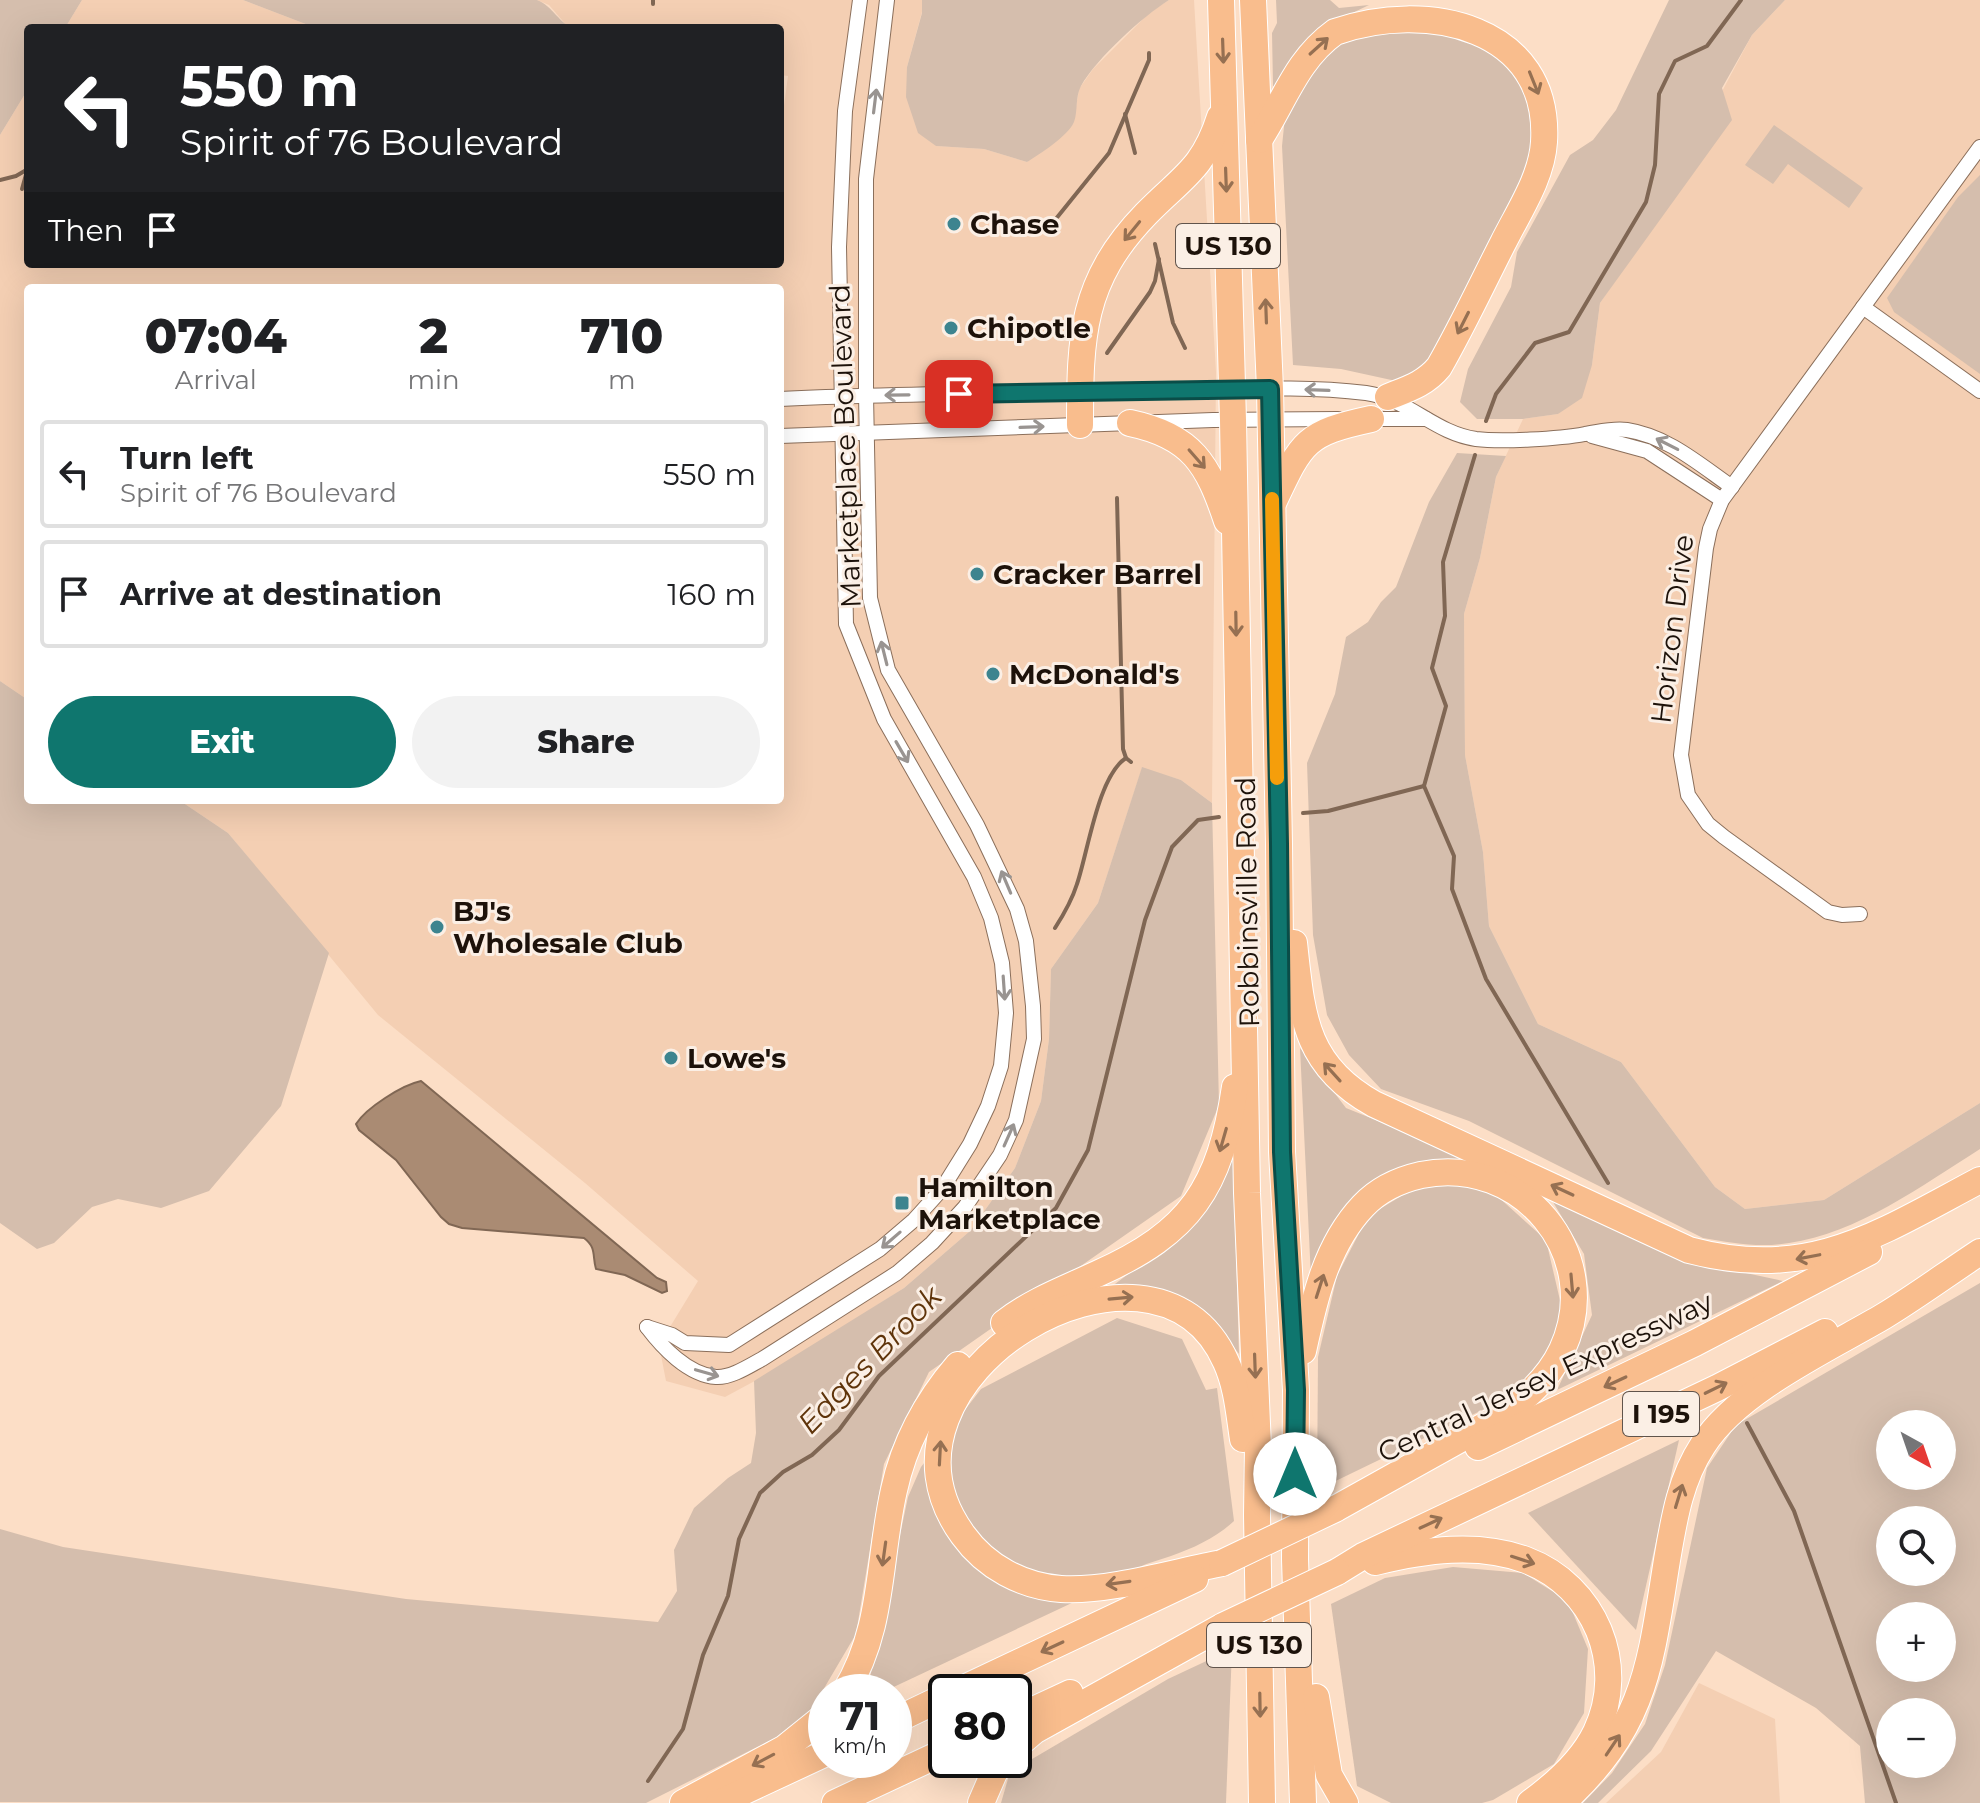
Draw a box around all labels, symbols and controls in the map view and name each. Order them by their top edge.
one-way arrow [1215,37,1230,64]
one-way arrow [1308,37,1328,55]
text: 550 m [180,52,359,120]
icon: left [48,56,152,160]
one-way arrow [1528,70,1542,95]
one-way arrow [868,88,883,115]
text: Spirit of 76 Boulevard [180,120,563,164]
one-way arrow [1219,166,1234,193]
place label: Chase [970,207,1059,241]
icon: arrive [140,208,184,252]
text: Then [48,212,124,249]
marker: Chase [945,215,963,233]
one-way arrow [1123,220,1140,241]
road number: US 130 [1176,224,1280,268]
street label: Marketplace Boulevard [822,283,868,609]
one-way arrow [1258,298,1273,325]
text: 07:04 [145,307,287,365]
text: 2 [419,307,448,365]
text: 710 [580,307,663,365]
one-way arrow [1454,310,1470,334]
place label: Chipotle [967,311,1091,345]
marker: Chipotle [942,319,960,337]
pin [925,360,993,428]
text: Arrival [175,364,257,396]
text: min [407,364,460,396]
text: m [608,364,636,396]
icon: arrive [937,372,981,416]
one-way arrow [1304,383,1331,398]
one-way arrow [884,387,911,403]
one-way arrow [1018,419,1045,434]
one-way arrow [1655,436,1679,451]
text: Turn left [120,440,253,477]
one-way arrow [1187,448,1205,468]
icon: left [52,452,96,496]
text: 550 m [663,456,756,493]
text: Spirit of 76 Boulevard [120,477,397,509]
street label: Horizon Drive [1644,533,1700,725]
place label: Cracker Barrel [993,557,1202,591]
marker: Cracker Barrel [968,565,986,583]
icon: arrive [52,572,96,616]
text: Arrive at destination [120,576,442,613]
text: 160 m [667,576,756,613]
one-way arrow [1228,610,1243,637]
one-way arrow [876,641,891,667]
place label: McDonald's [1009,657,1180,691]
marker: McDonald's [984,665,1002,683]
button: Exit [48,696,396,788]
button: Share [412,696,760,788]
one-way arrow [895,739,910,763]
street label: Robbinsville Road [1228,776,1266,1028]
one-way arrow [997,870,1012,895]
place label: BJ's Wholesale Club [453,894,683,960]
marker: BJ's Wholesale Club [428,918,446,936]
one-way arrow [997,974,1012,1001]
place label: Lowe's [687,1041,786,1075]
marker: Lowe's [662,1049,680,1067]
one-way arrow [1324,1063,1342,1083]
one-way arrow [1003,1123,1018,1148]
one-way arrow [1214,1126,1229,1152]
place label: Hamilton Marketplace [918,1170,1101,1236]
one-way arrow [1551,1182,1575,1197]
marker: Hamilton Marketplace [893,1194,911,1212]
one-way arrow [881,1231,902,1249]
one-way arrow [1795,1251,1821,1266]
one-way arrow [1565,1272,1580,1298]
one-way arrow [1313,1274,1328,1299]
water label: Edges Brook [790,1277,950,1441]
street label: Central Jersey Expressway [1372,1284,1718,1470]
one-way arrow [1107,1290,1134,1305]
one-way arrow [1247,1352,1262,1379]
one-way arrow [693,1366,719,1381]
one-way arrow [1603,1375,1627,1390]
one-way arrow [1704,1380,1728,1395]
road number: I 195 [1623,1392,1699,1436]
north arrow [1876,1410,1956,1490]
map controls [1876,1410,1956,1778]
position arrow [1253,1432,1337,1516]
one-way arrow [933,1441,948,1467]
one-way arrow [1673,1484,1687,1509]
button: search [1876,1506,1956,1586]
one-way arrow [1418,1515,1442,1530]
one-way arrow [876,1541,891,1566]
one-way arrow [1510,1554,1535,1568]
one-way arrow [1106,1576,1131,1591]
button: + [1876,1602,1956,1682]
road number: US 130 [1207,1623,1311,1667]
one-way arrow [1040,1640,1064,1655]
speed limit sign: 80 [928,1674,1032,1778]
text: 71 [840,1691,880,1740]
one-way arrow [1253,1691,1268,1718]
button: − [1876,1698,1956,1778]
text: km/h [833,1734,887,1758]
one-way arrow [1606,1734,1622,1757]
one-way arrow [751,1753,775,1768]

